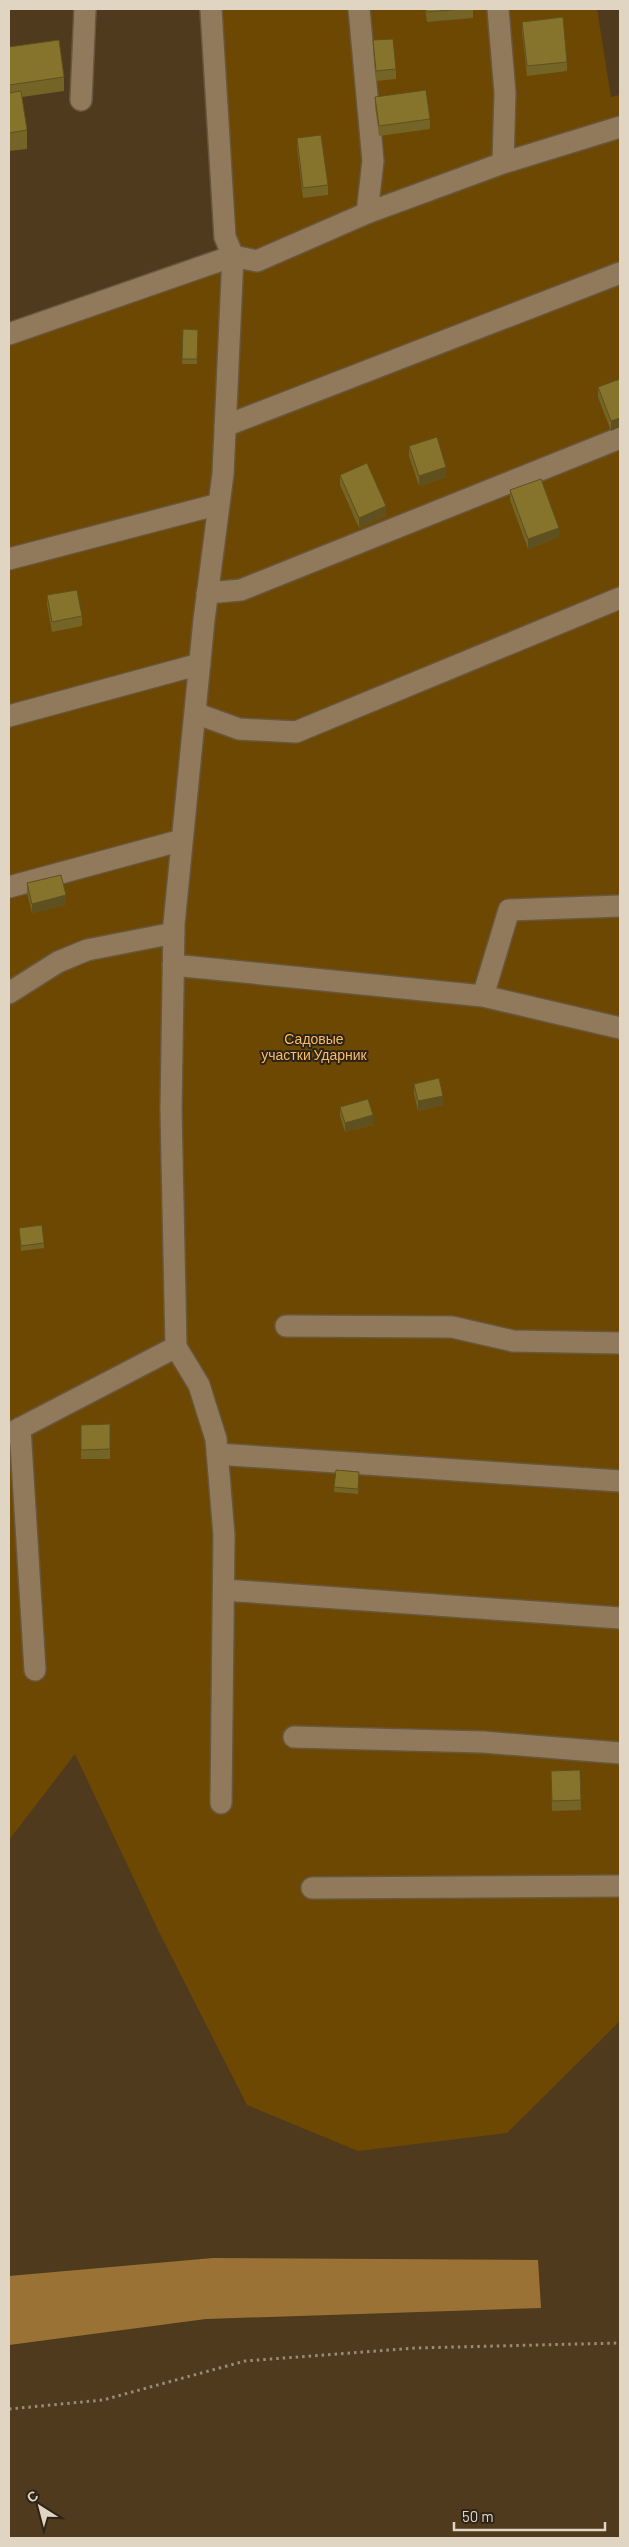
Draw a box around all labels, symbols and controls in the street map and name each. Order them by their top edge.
park label: Садовые участки Ударник [261,1030,368,1063]
north arrow [15,2482,65,2532]
text: С [23,2486,41,2506]
scale bar [454,2500,605,2532]
text: 50 m [462,2507,494,2525]

